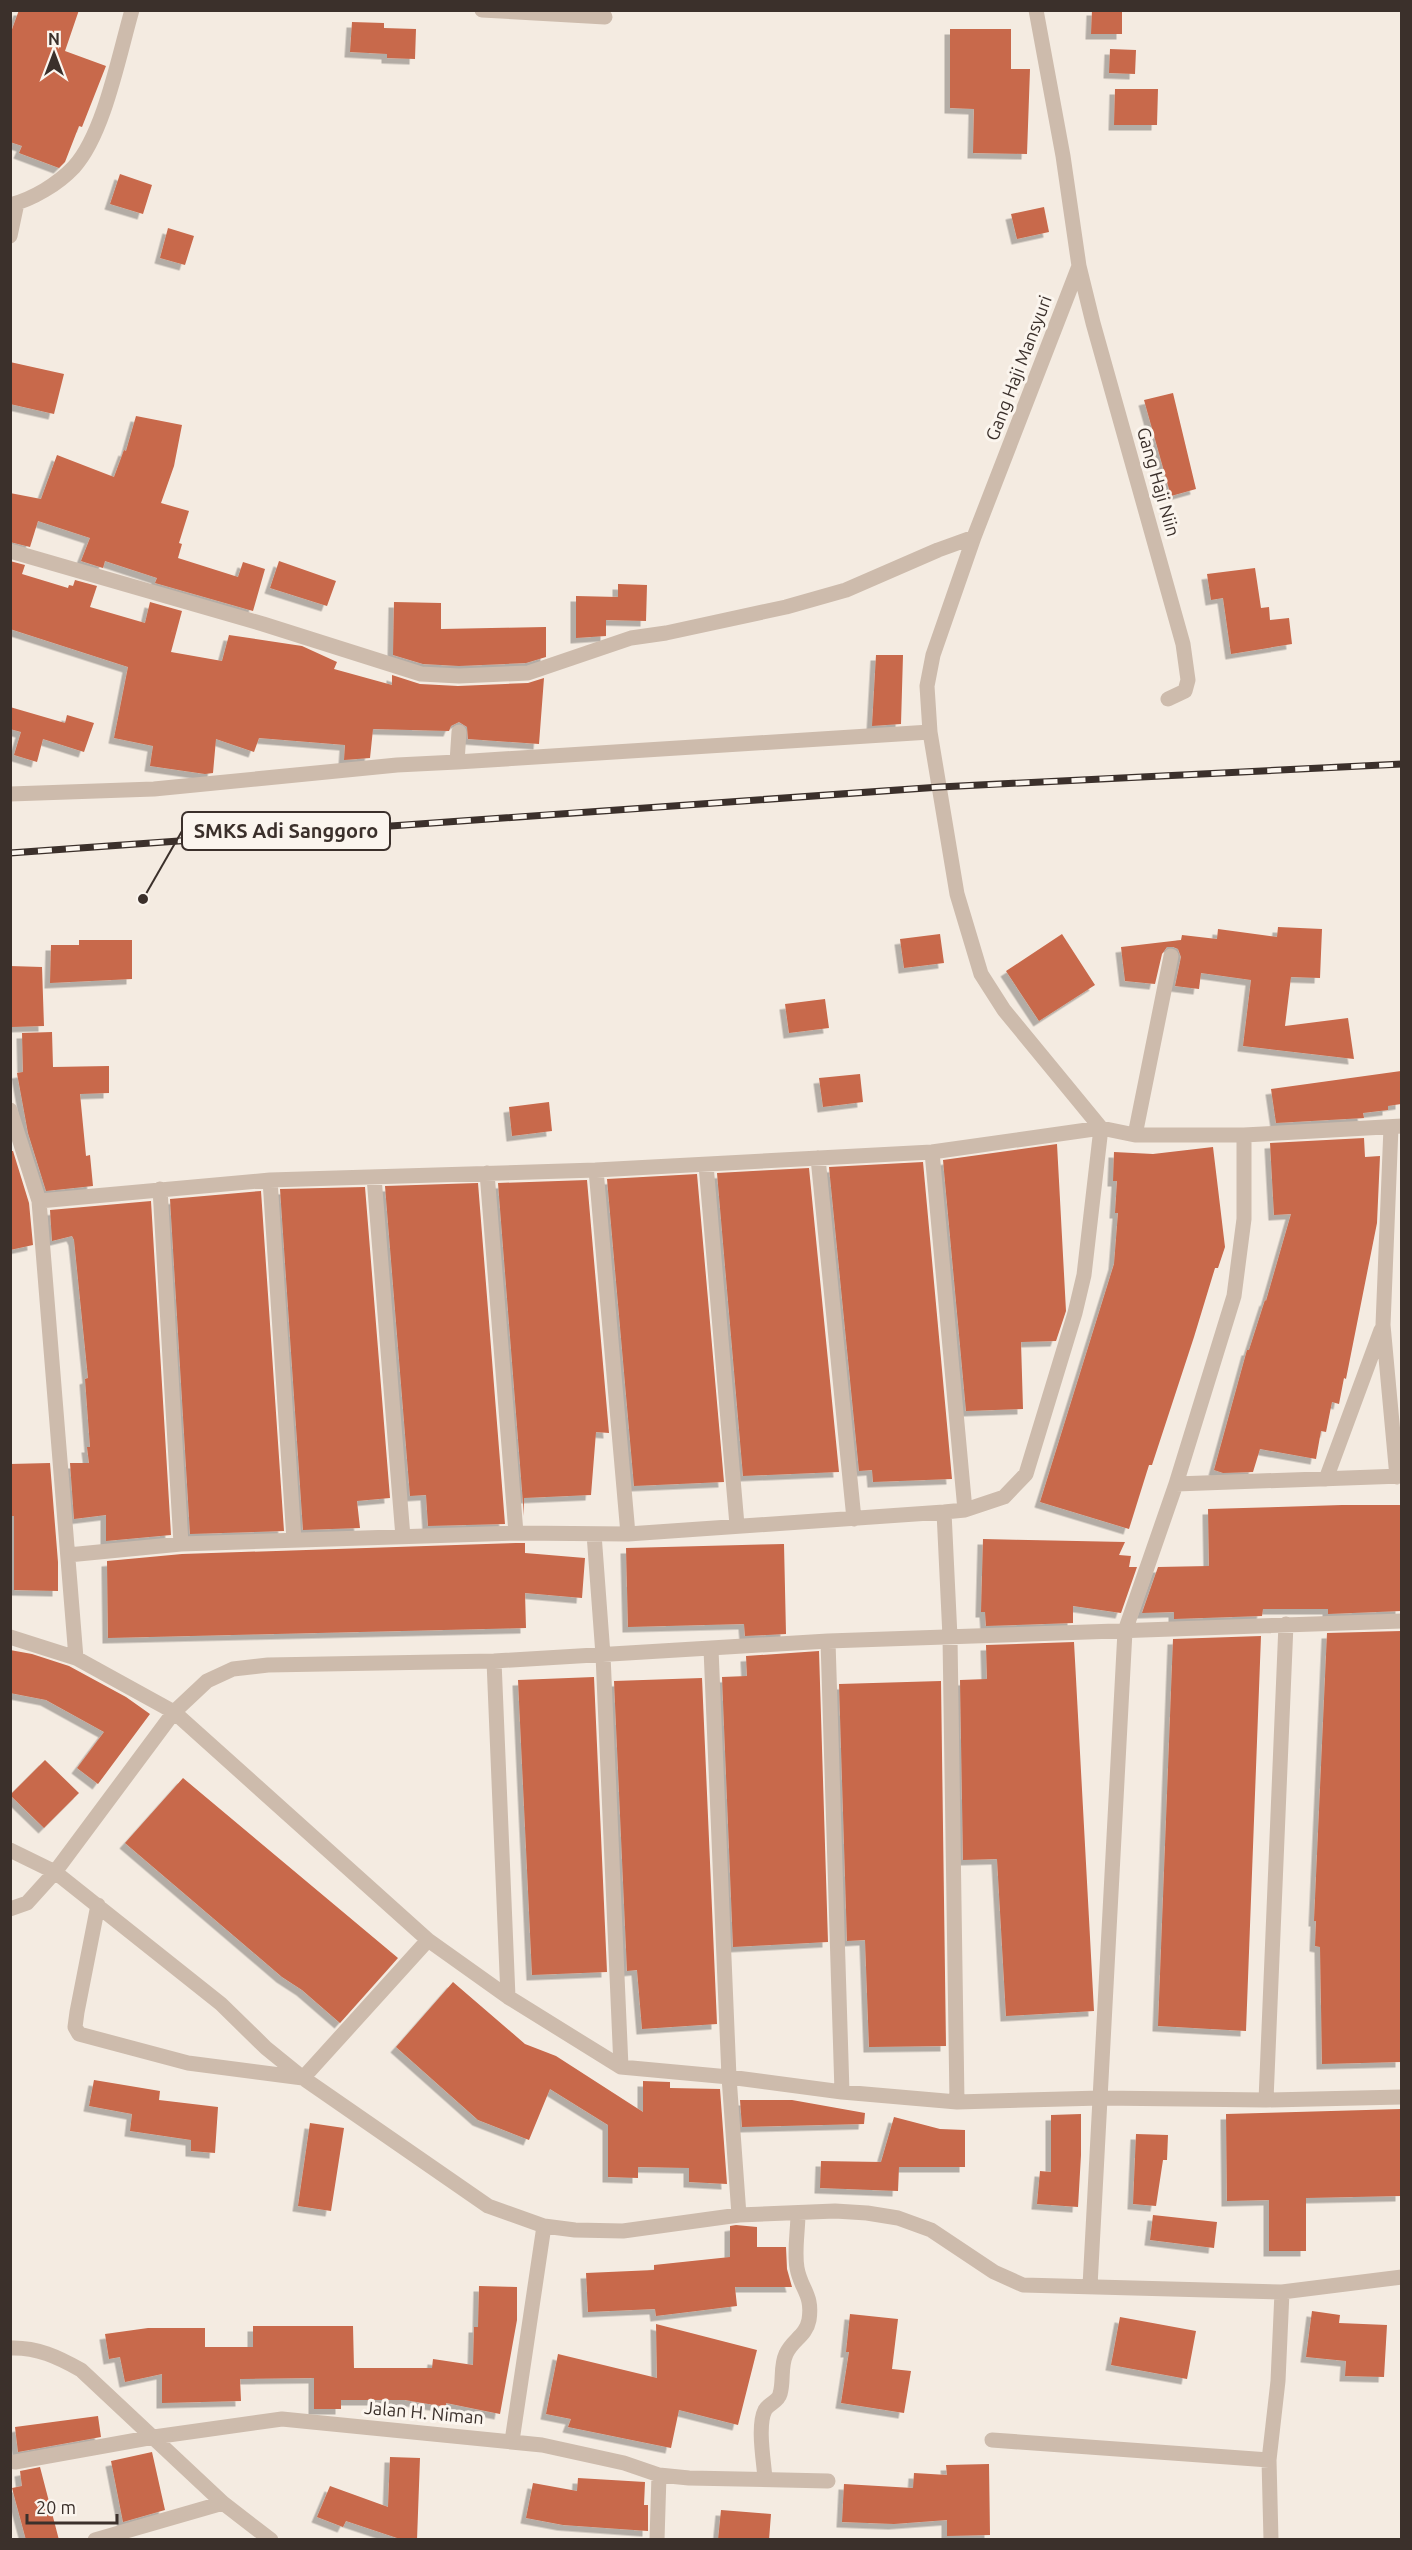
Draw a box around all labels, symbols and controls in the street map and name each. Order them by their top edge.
north arrow [24,24,84,84]
text: N [48,30,60,48]
street label: Gang Haji Mansyuri [981,292,1055,443]
street label: Gang Haji Niin [1134,425,1184,539]
callout: SMKS Adi Sanggoro [182,812,390,850]
text: SMKS Adi Sanggoro [194,819,378,842]
street label: Jalan H. Niman [363,2397,485,2427]
scale bar [27,2487,117,2525]
text: 20 m [36,2497,76,2517]

